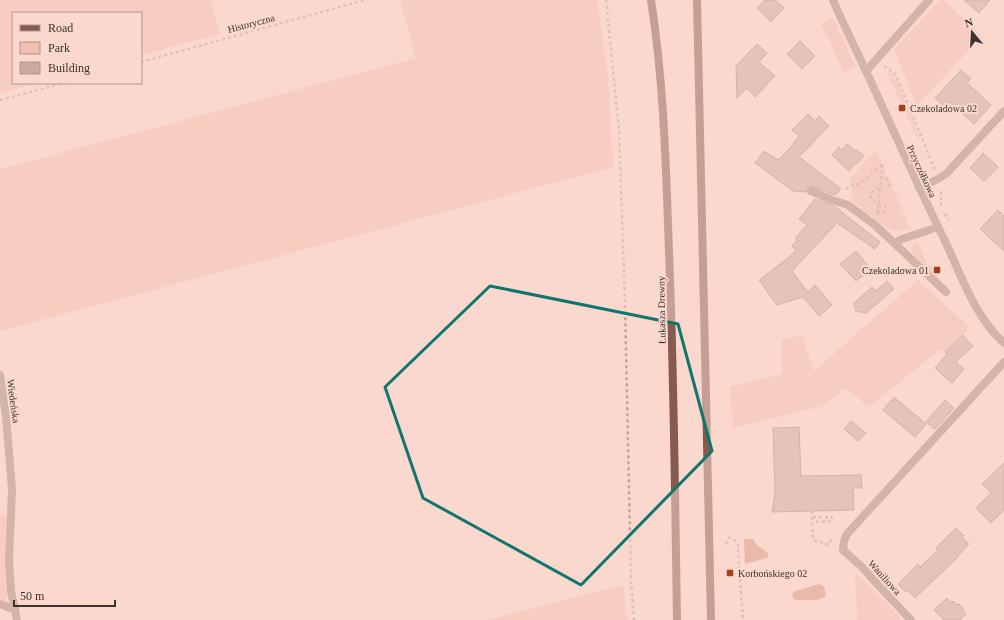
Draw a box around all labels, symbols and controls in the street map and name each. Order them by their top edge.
legend [12,12,142,84]
street label: Historyczna [226,12,276,35]
north arrow [952,12,992,52]
text: N [963,16,975,29]
text: Road [48,21,73,35]
text: Park [48,41,70,55]
text: Building [48,61,90,75]
marker: Czekoladowa 02 [897,103,907,113]
place label: Czekoladowa 02 [910,103,977,114]
street label: Przyczółkowa [905,143,939,200]
place label: Czekoladowa 01 [862,265,929,276]
marker: Czekoladowa 01 [932,265,942,275]
street label: Łukasza Drewny [655,276,668,344]
street label: Wiedeńska [5,379,22,424]
street label: Waniliowa [866,558,903,597]
marker: Korbońskiego 02 [725,568,735,578]
place label: Korbońskiego 02 [738,568,807,579]
scale bar [14,582,115,608]
text: 50 m [20,589,45,603]

